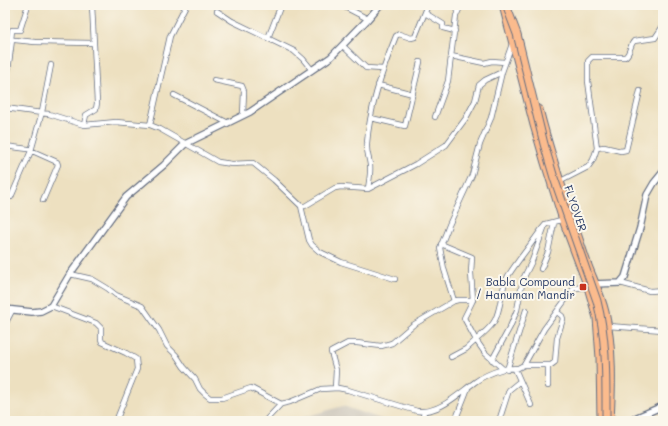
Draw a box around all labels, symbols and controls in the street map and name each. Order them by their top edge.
street label: FLYOVER [561,183,591,233]
place label: Babla Compound / Hanuman Mandir [476,274,575,302]
marker: Babla Compound / Hanuman Mandir [578,282,588,292]

